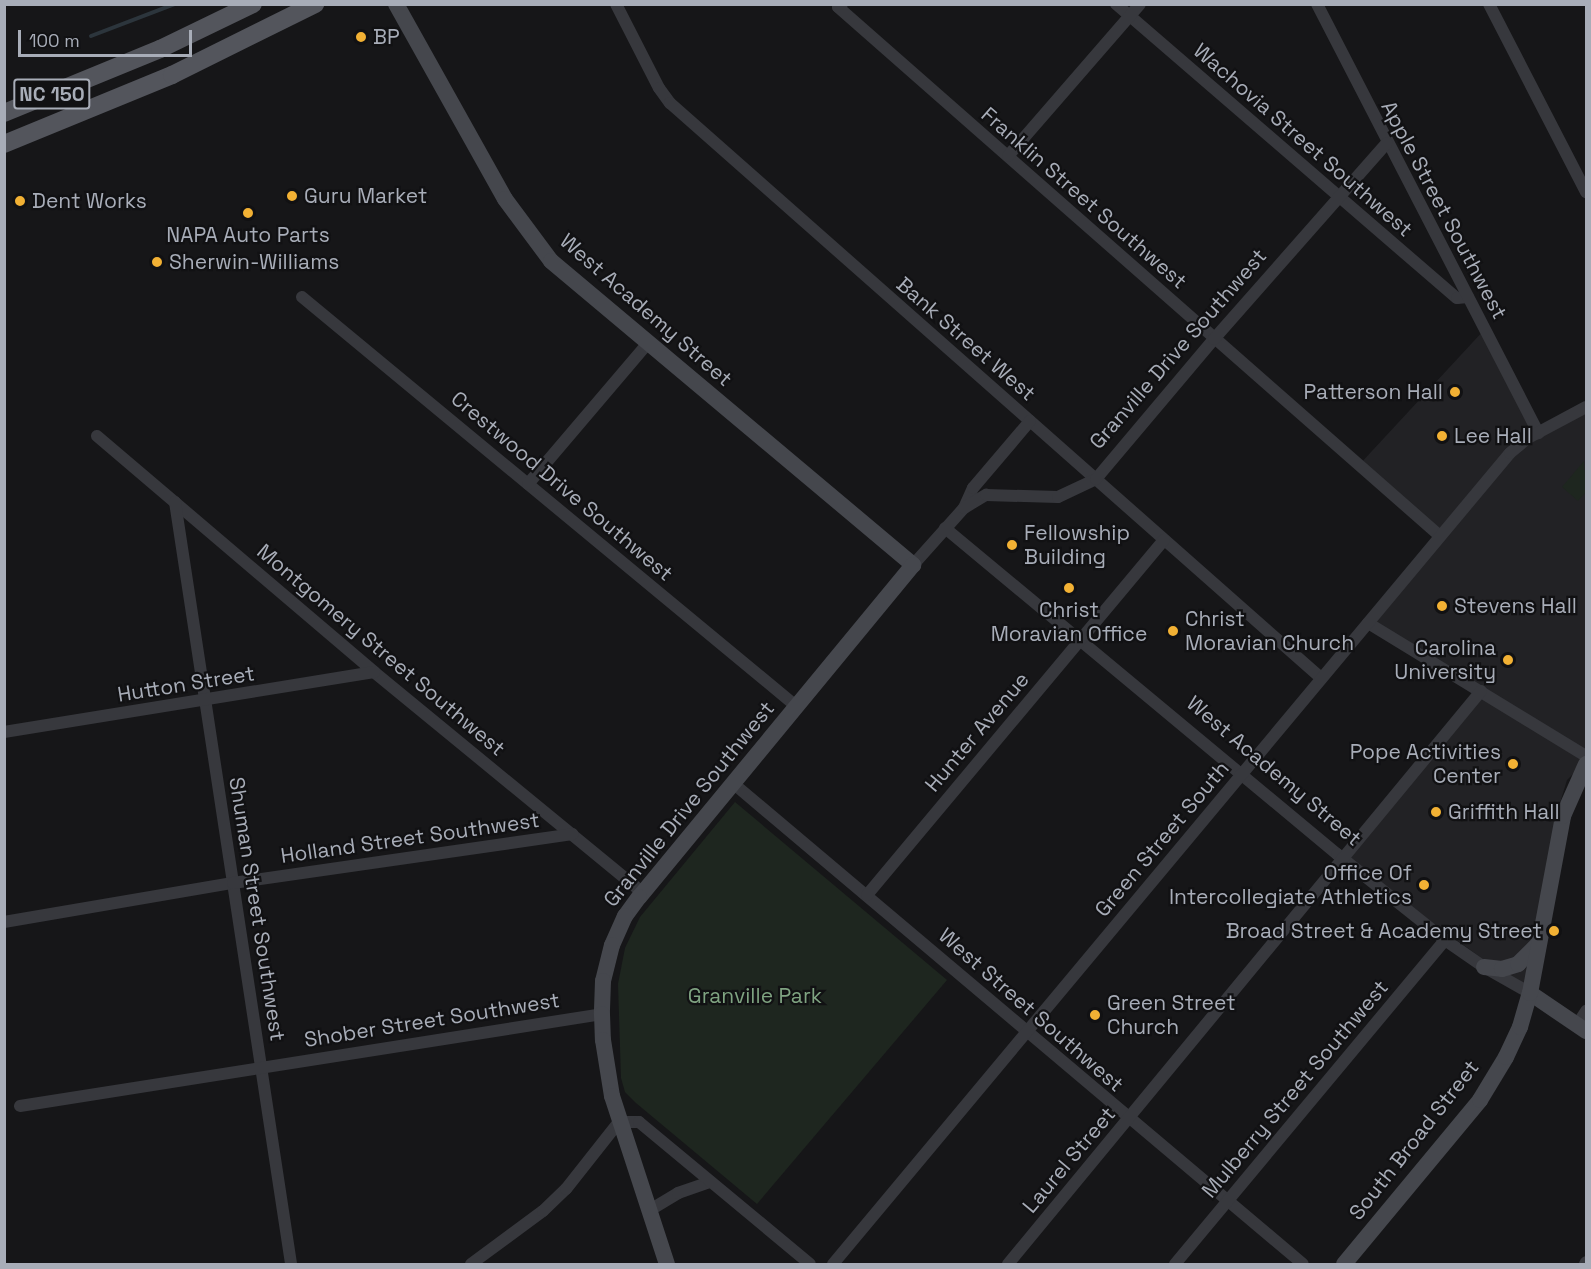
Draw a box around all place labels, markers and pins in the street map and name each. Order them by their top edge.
place label: BP [373,24,400,50]
marker: BP [354,30,368,44]
place label: Guru Market [304,183,427,209]
place label: Dent Works [32,188,147,214]
marker: Guru Market [285,189,299,203]
marker: Dent Works [13,194,27,208]
marker: NAPA Auto Parts [241,206,255,220]
place label: NAPA Auto Parts [166,222,330,248]
place label: Sherwin-Williams [169,249,339,275]
marker: Sherwin-Williams [150,255,164,269]
place label: Patterson Hall [1304,379,1443,405]
marker: Patterson Hall [1448,385,1462,399]
place label: Lee Hall [1454,423,1532,449]
marker: Lee Hall [1435,429,1449,443]
place label: Fellowship Building [1024,520,1130,570]
marker: Fellowship Building [1005,538,1019,552]
marker: Christ Moravian Office [1062,581,1076,595]
place label: Stevens Hall [1454,593,1577,619]
place label: Christ Moravian Office [991,597,1147,647]
marker: Stevens Hall [1435,599,1449,613]
place label: Christ Moravian Church [1185,606,1354,656]
marker: Christ Moravian Church [1166,624,1180,638]
place label: Carolina University [1394,635,1496,685]
marker: Carolina University [1501,653,1515,667]
place label: Pope Activities Center [1349,739,1501,789]
marker: Pope Activities Center [1506,757,1520,771]
place label: Griffith Hall [1448,799,1560,825]
marker: Griffith Hall [1429,805,1443,819]
place label: Office Of Intercollegiate Athletics [1169,860,1412,910]
marker: Office Of Intercollegiate Athletics [1417,878,1431,892]
place label: Broad Street & Academy Street [1225,918,1542,944]
marker: Broad Street & Academy Street [1547,924,1561,938]
place label: Green Street Church [1107,990,1236,1040]
marker: Green Street Church [1088,1008,1102,1022]

